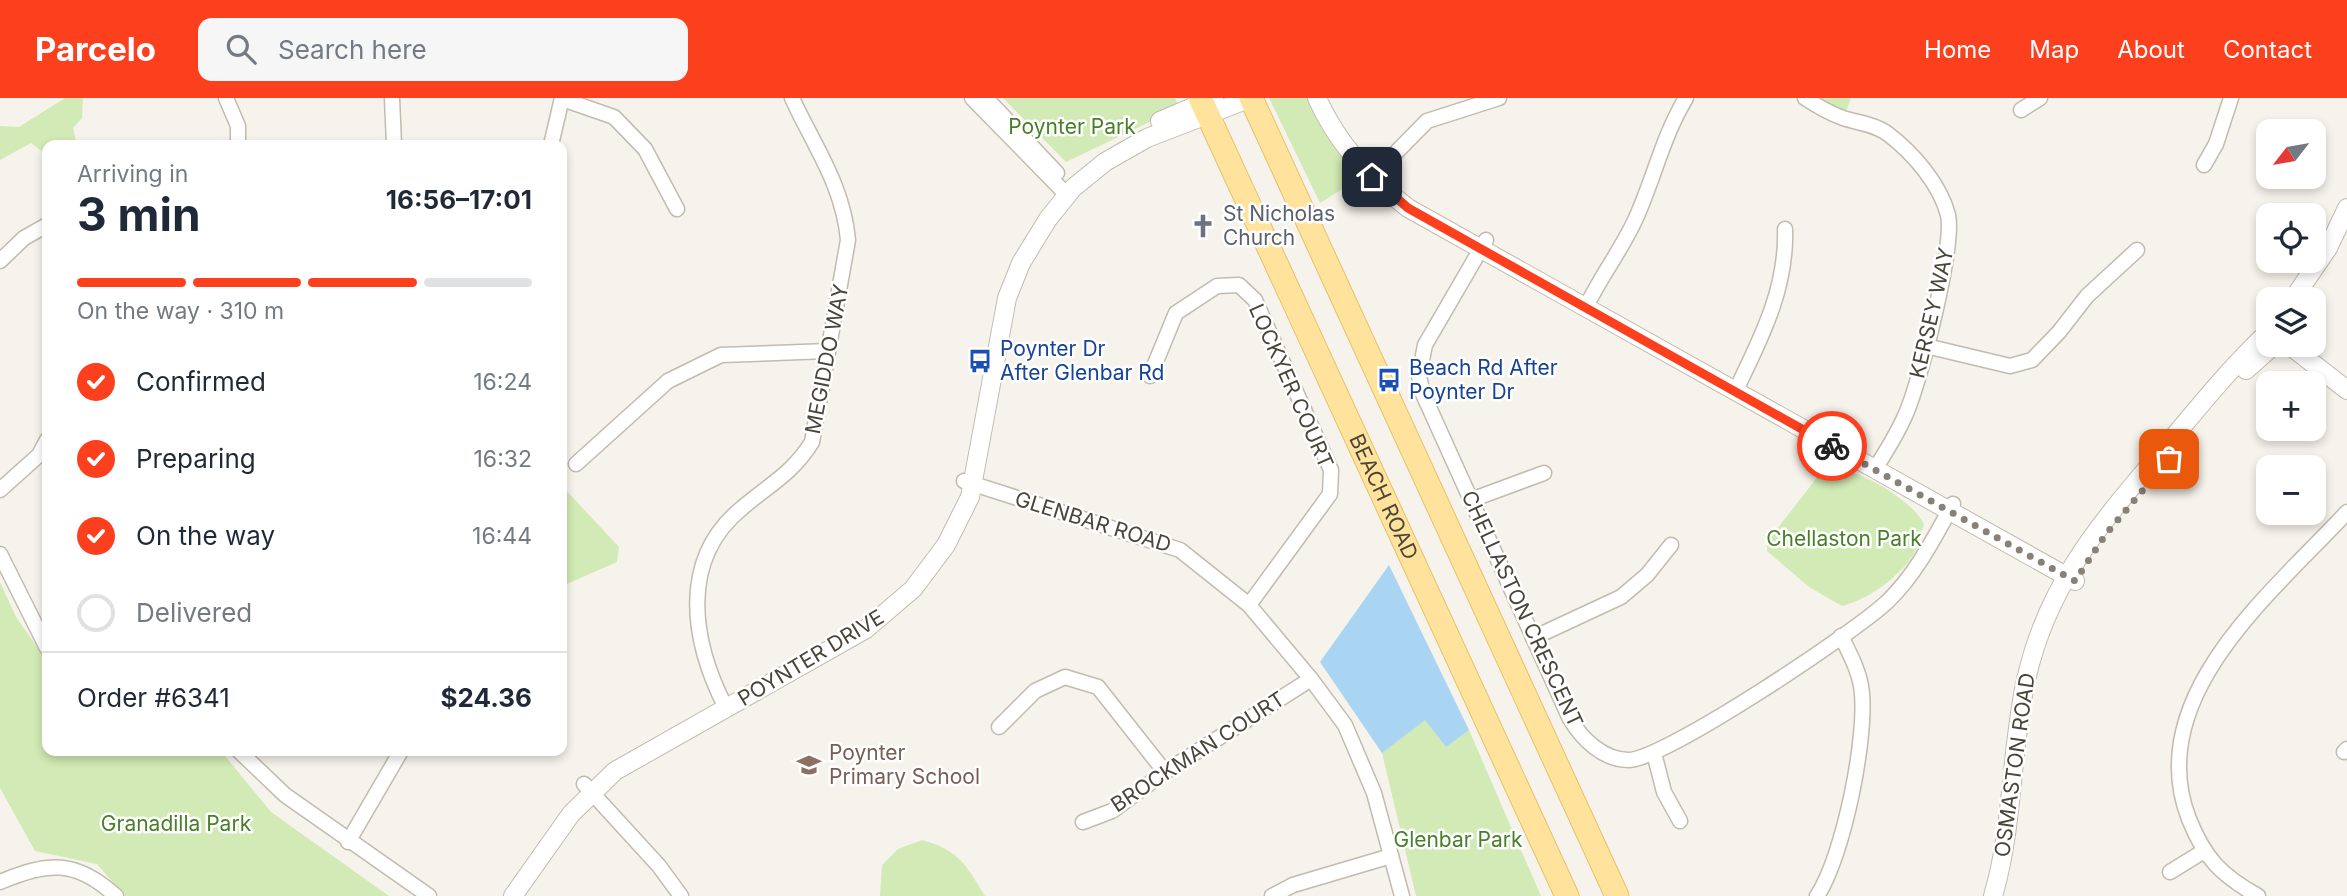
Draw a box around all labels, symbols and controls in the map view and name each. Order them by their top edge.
search box [198,18,688,81]
text: Parcelo [35,29,156,69]
icon: search [222,30,260,68]
text: Search here [278,34,427,65]
text: Home [1924,35,1991,64]
text: Map [2029,35,2079,64]
text: About [2117,35,2185,64]
text: Contact [2223,35,2312,64]
park label: Poynter Park [1008,114,1136,139]
north arrow [2256,119,2326,189]
map controls [2256,119,2326,525]
pin [1342,147,1402,207]
icon: home [1353,158,1391,196]
text: Arriving in [77,160,188,188]
text: 16:56–17:01 [386,184,532,215]
text: 3 min [77,186,201,242]
place label: St Nicholas Church [1223,201,1335,250]
button: locate [2256,203,2326,273]
church icon: St Nicholas Church [1189,212,1217,240]
street label: KERSEY WAY [1904,245,1959,381]
street label: MEGIDDO WAY [800,282,853,436]
button: layers [2256,287,2326,357]
text: On the way · 310 m [77,297,284,325]
street label: LOCKYER COURT [1244,300,1339,472]
place label: Poynter Dr After Glenbar Rd [1000,336,1164,385]
bus stop icon: Poynter Dr After Glenbar Rd [966,347,994,375]
place label: Beach Rd After Poynter Dr [1409,355,1558,404]
icon: check [77,363,115,401]
text: Confirmed [136,366,266,397]
bus stop icon: Beach Rd After Poynter Dr [1375,366,1403,394]
text: 16:24 [473,368,532,396]
button: + [2256,371,2326,441]
courier [1797,411,1867,481]
icon: bike [1813,427,1851,465]
pin [2139,429,2199,489]
street label: BEACH ROAD [1344,430,1424,563]
icon: check [77,440,115,478]
icon: bag [2150,440,2188,478]
text: Preparing [136,443,256,474]
text: 16:32 [474,445,532,473]
button: − [2256,455,2326,525]
street label: GLENBAR ROAD [1012,486,1174,557]
street label: CHELLASTON CRESCENT [1457,486,1588,731]
icon: check [77,517,115,555]
text: On the way [136,520,275,551]
text: 16:44 [472,522,532,550]
park label: Chellaston Park [1766,526,1922,551]
text: Delivered [136,597,252,628]
street label: POYNTER DRIVE [733,604,888,711]
street label: OSMASTON ROAD [1989,671,2040,859]
text: Order #6341 [77,682,230,713]
text: $24.36 [441,682,532,713]
street label: BROCKMAN COURT [1106,686,1289,817]
place label: Poynter Primary School [829,740,980,789]
school or university icon: Poynter Primary School [795,751,823,779]
park label: Granadilla Park [101,811,252,836]
park label: Glenbar Park [1393,827,1523,852]

